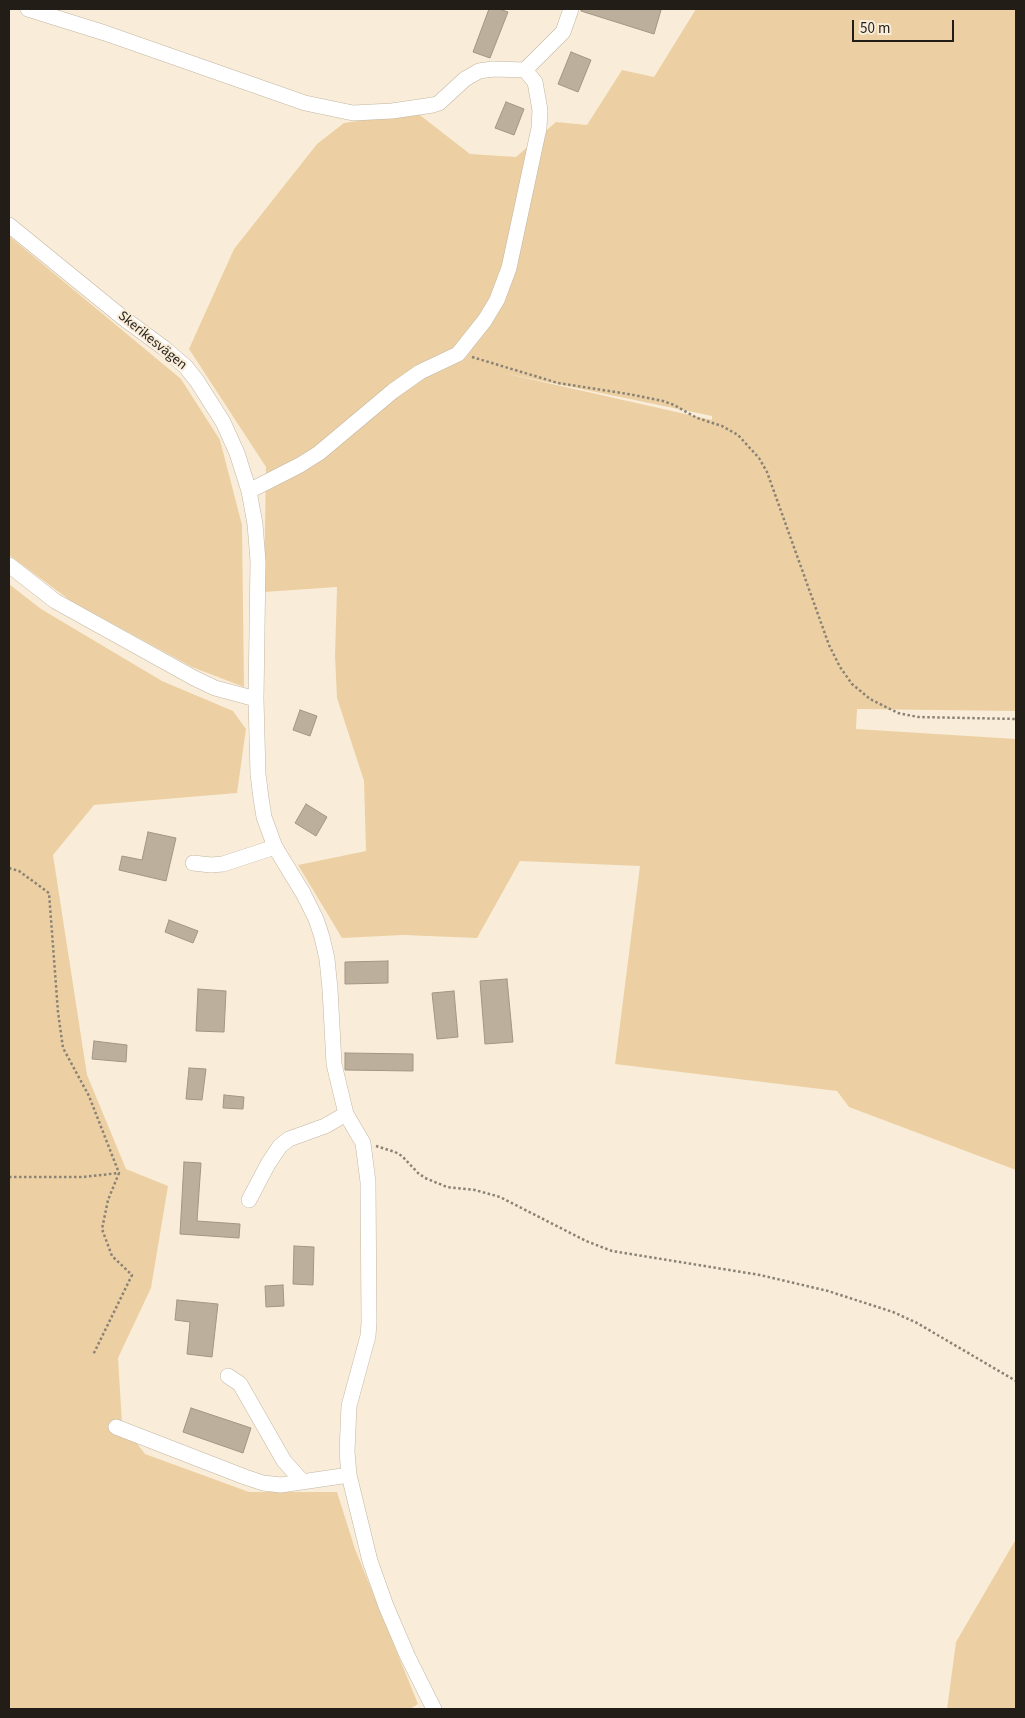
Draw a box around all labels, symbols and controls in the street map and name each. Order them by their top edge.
scale bar [855,10,958,42]
text: 50 m [860,18,890,39]
street label: Skerikesvägen [114,308,190,374]

